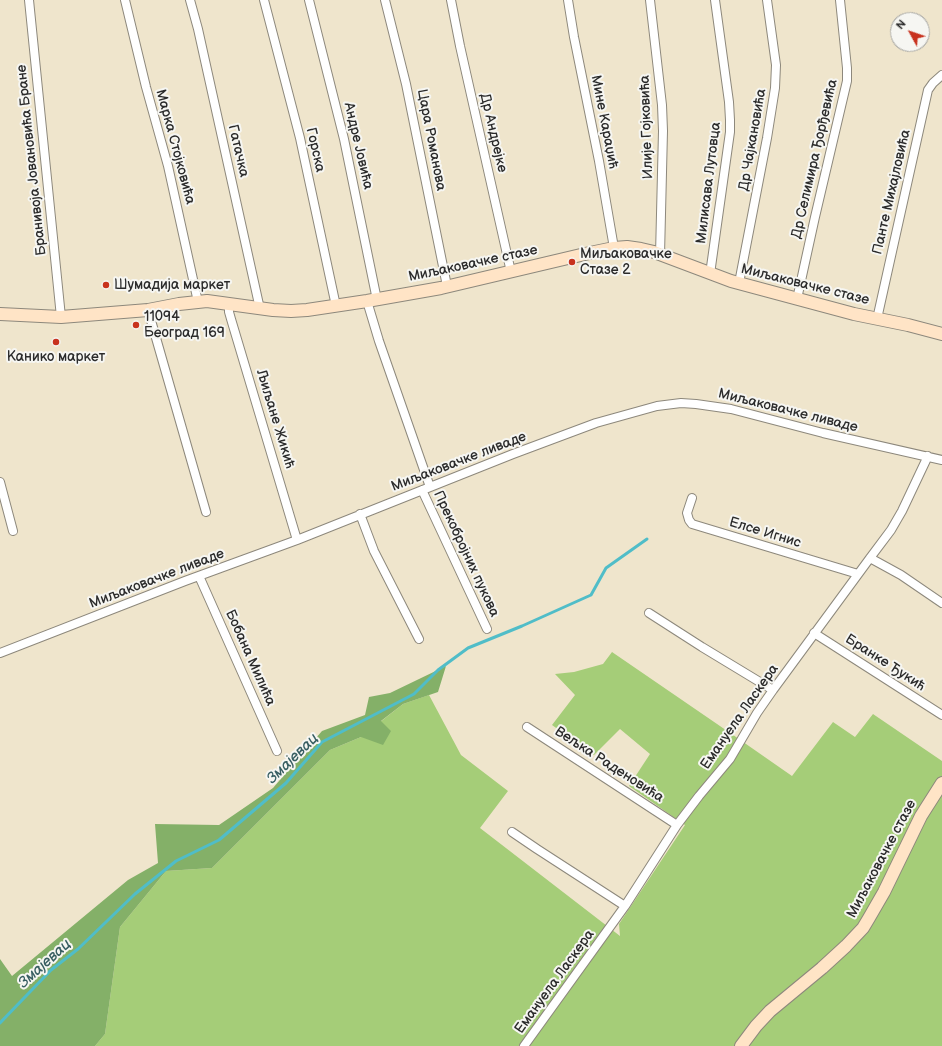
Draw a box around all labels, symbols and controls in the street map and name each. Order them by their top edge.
north arrow [890,12,930,52]
text: N [894,17,909,32]
street label: Бранивоја Јовановића Бране [14,64,50,256]
street label: Мине Караџић [587,74,621,170]
street label: Илије Гојковића [637,75,657,179]
street label: Др Селимира Ђорђевића [788,78,842,240]
street label: Марка Стојковића [152,88,198,206]
street label: Цара Романова [413,88,449,192]
street label: Др Чајкановића [736,88,770,192]
street label: Др Андрејке [476,92,510,174]
street label: Андре Јовића [340,101,376,191]
street label: Милисава Лутовца [693,121,725,245]
street label: Гатачка [224,123,252,179]
street label: Горска [302,126,328,174]
street label: Панте Михајловића [869,128,915,256]
street label: Миљаковачке стазе [407,242,539,286]
place label: Миљаковачке Стазе 2 [580,246,672,278]
marker: Миљаковачке Стазе 2 [567,257,577,267]
street label: Миљаковачке стазе [739,261,871,309]
place label: Шумадија маркет [114,277,230,293]
marker: Шумадија маркет [101,280,111,290]
place label: 11094 Београд 169 [144,309,225,342]
marker: 11094 Београд 169 [131,320,141,330]
marker: Канико маркет [51,337,61,347]
place label: Канико маркет [7,349,105,365]
street label: Љиљане Жикић [252,367,298,471]
street label: Миљаковачке ливаде [716,386,860,436]
street label: Миљаковачке ливаде [389,428,529,496]
street label: Прекобројних пукова [429,488,503,620]
street label: Елсе Игнис [727,514,803,552]
street label: Миљаковачке ливаде [87,545,227,613]
street label: Бобана Милића [221,607,279,709]
street label: Бранке Ђукић [842,631,928,695]
street label: Емануела Ласкера [697,661,783,773]
street label: Вељка Раденовића [551,724,667,806]
water label: Змајевац [263,730,323,788]
street label: Миљаковачке стазе [844,797,920,921]
street label: Емануела Ласкера [512,927,598,1037]
water label: Змајевац [15,936,75,992]

